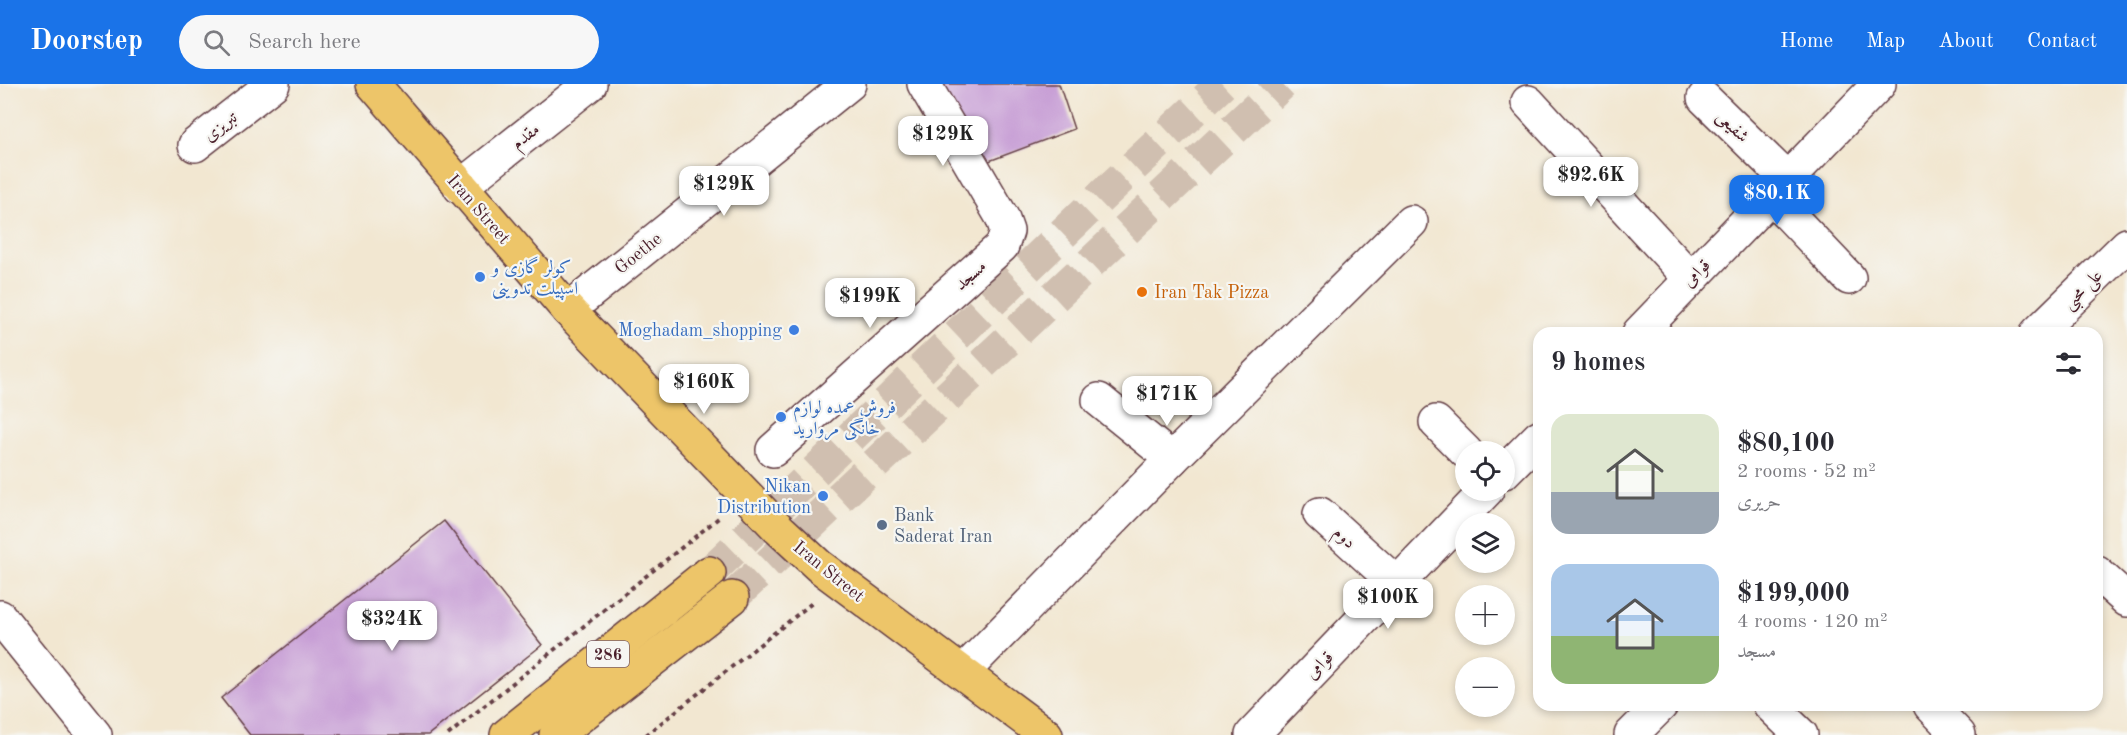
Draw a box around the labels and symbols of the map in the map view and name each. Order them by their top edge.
street label: شفیعی [1711,107,1752,148]
street label: تبریزی [200,108,242,146]
pin: $129K [901,116,985,167]
street label: مقدم [508,120,547,158]
pin: $92.6K [1542,157,1640,208]
pin: $129K [682,166,766,217]
street label: Iran Street [443,171,513,248]
pin: $80.1K [1728,175,1826,226]
street label: Goethe [612,230,665,278]
place label: کولر گازی و اسپیلت تدوینی [490,256,578,301]
street label: قوامی [1679,256,1715,292]
street label: مسجد [952,257,990,294]
street label: علی محبی [2059,266,2110,317]
marker: کولر گازی و اسپیلت تدوینی [473,270,487,284]
pin: $199K [828,278,912,329]
place label: Iran Tak Pizza [1154,284,1269,302]
marker: Iran Tak Pizza [1135,285,1149,299]
place label: Moghadam_shopping [618,322,782,340]
marker: Moghadam_shopping [787,323,801,337]
pin: $160K [662,364,746,415]
pin: $171K [1125,376,1209,427]
place label: فروش عمده لوازم خانگی مروارید [793,399,896,441]
marker: فروش عمده لوازم خانگی مروارید [774,410,788,424]
place label: Nikan Distribution [717,478,811,517]
marker: Nikan Distribution [816,489,830,503]
place label: Bank Saderat Iran [894,507,993,546]
marker: Bank Saderat Iran [875,518,889,532]
street label: دوم [1326,523,1359,557]
street label: Iran Street [789,538,867,606]
pin: $100K [1346,579,1430,630]
pin: $324K [350,601,434,652]
road number: 286 [587,641,629,667]
street label: قوامی [1302,648,1338,684]

